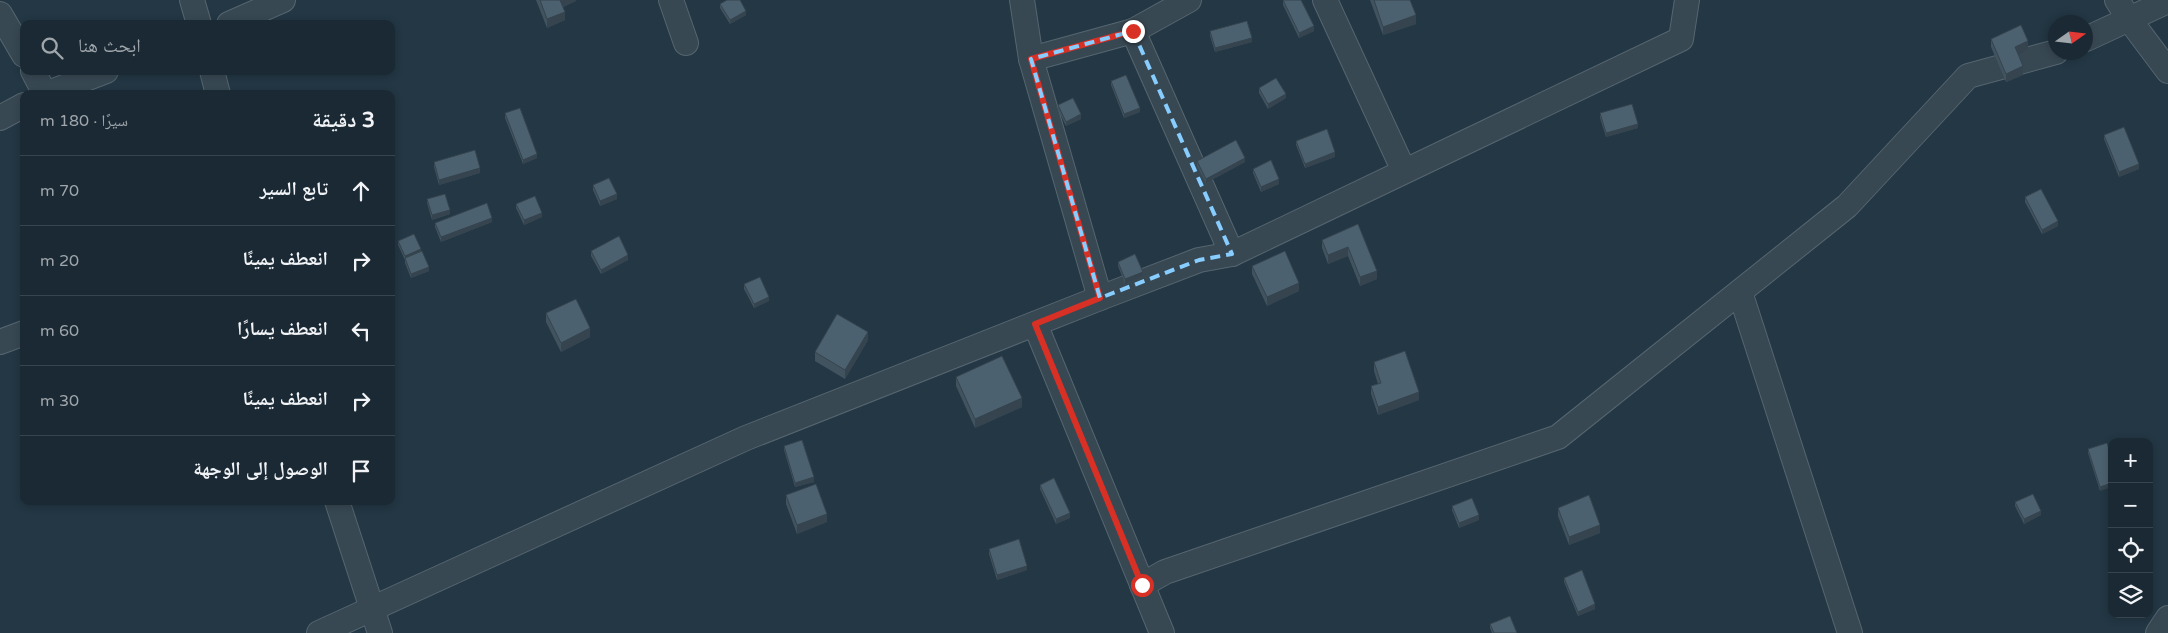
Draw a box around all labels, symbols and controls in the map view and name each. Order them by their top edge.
north arrow [2048,15,2093,60]
search box [20,20,395,75]
route end [1122,20,1145,43]
icon: search [38,34,66,62]
text: ابحث هنا [78,35,141,57]
text: 3 دقيقة [312,108,375,133]
text: سيرًا · 180 m [40,111,128,131]
icon: ahead [347,177,375,205]
text: تابع السير [260,178,328,200]
text: 70 m [40,181,79,201]
icon: right [347,247,375,275]
text: انعطف يمينًا [242,248,328,270]
text: 20 m [40,251,79,271]
icon: left [347,317,375,345]
text: انعطف يسارًا [237,318,328,340]
text: 60 m [40,321,79,341]
icon: right [347,387,375,415]
text: انعطف يمينًا [242,388,328,410]
text: 30 m [40,391,79,411]
map controls [2108,438,2153,618]
button: + [2108,438,2153,483]
icon: arrive [347,457,375,485]
text: الوصول إلى الوجهة [193,458,328,480]
button: − [2108,483,2153,528]
button: locate [2108,528,2153,573]
button: layers [2108,573,2153,618]
route start [1131,574,1154,597]

